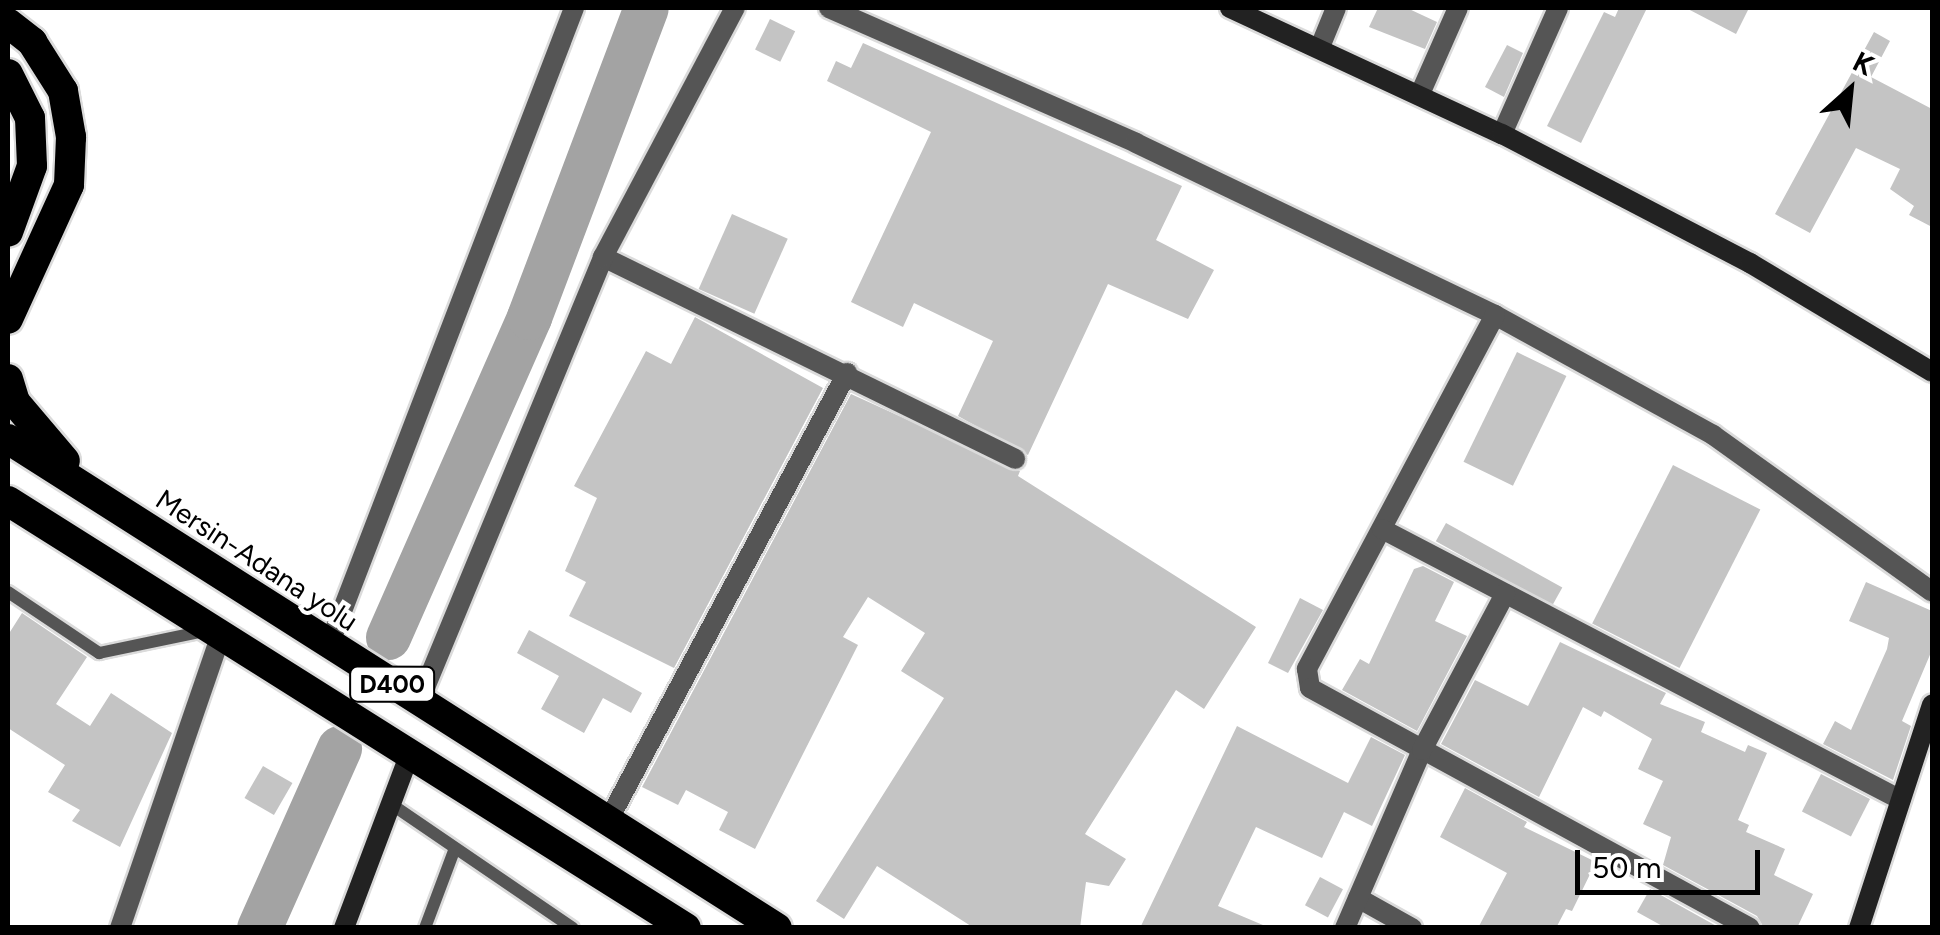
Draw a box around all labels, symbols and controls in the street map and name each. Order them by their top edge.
north arrow [1800,40,1900,140]
text: K [1848,44,1880,83]
street label: Mersin-Adana yolu [150,482,364,638]
road number: D400 [347,664,437,704]
scale bar [1580,830,1765,892]
text: 50 m [1592,849,1661,886]

